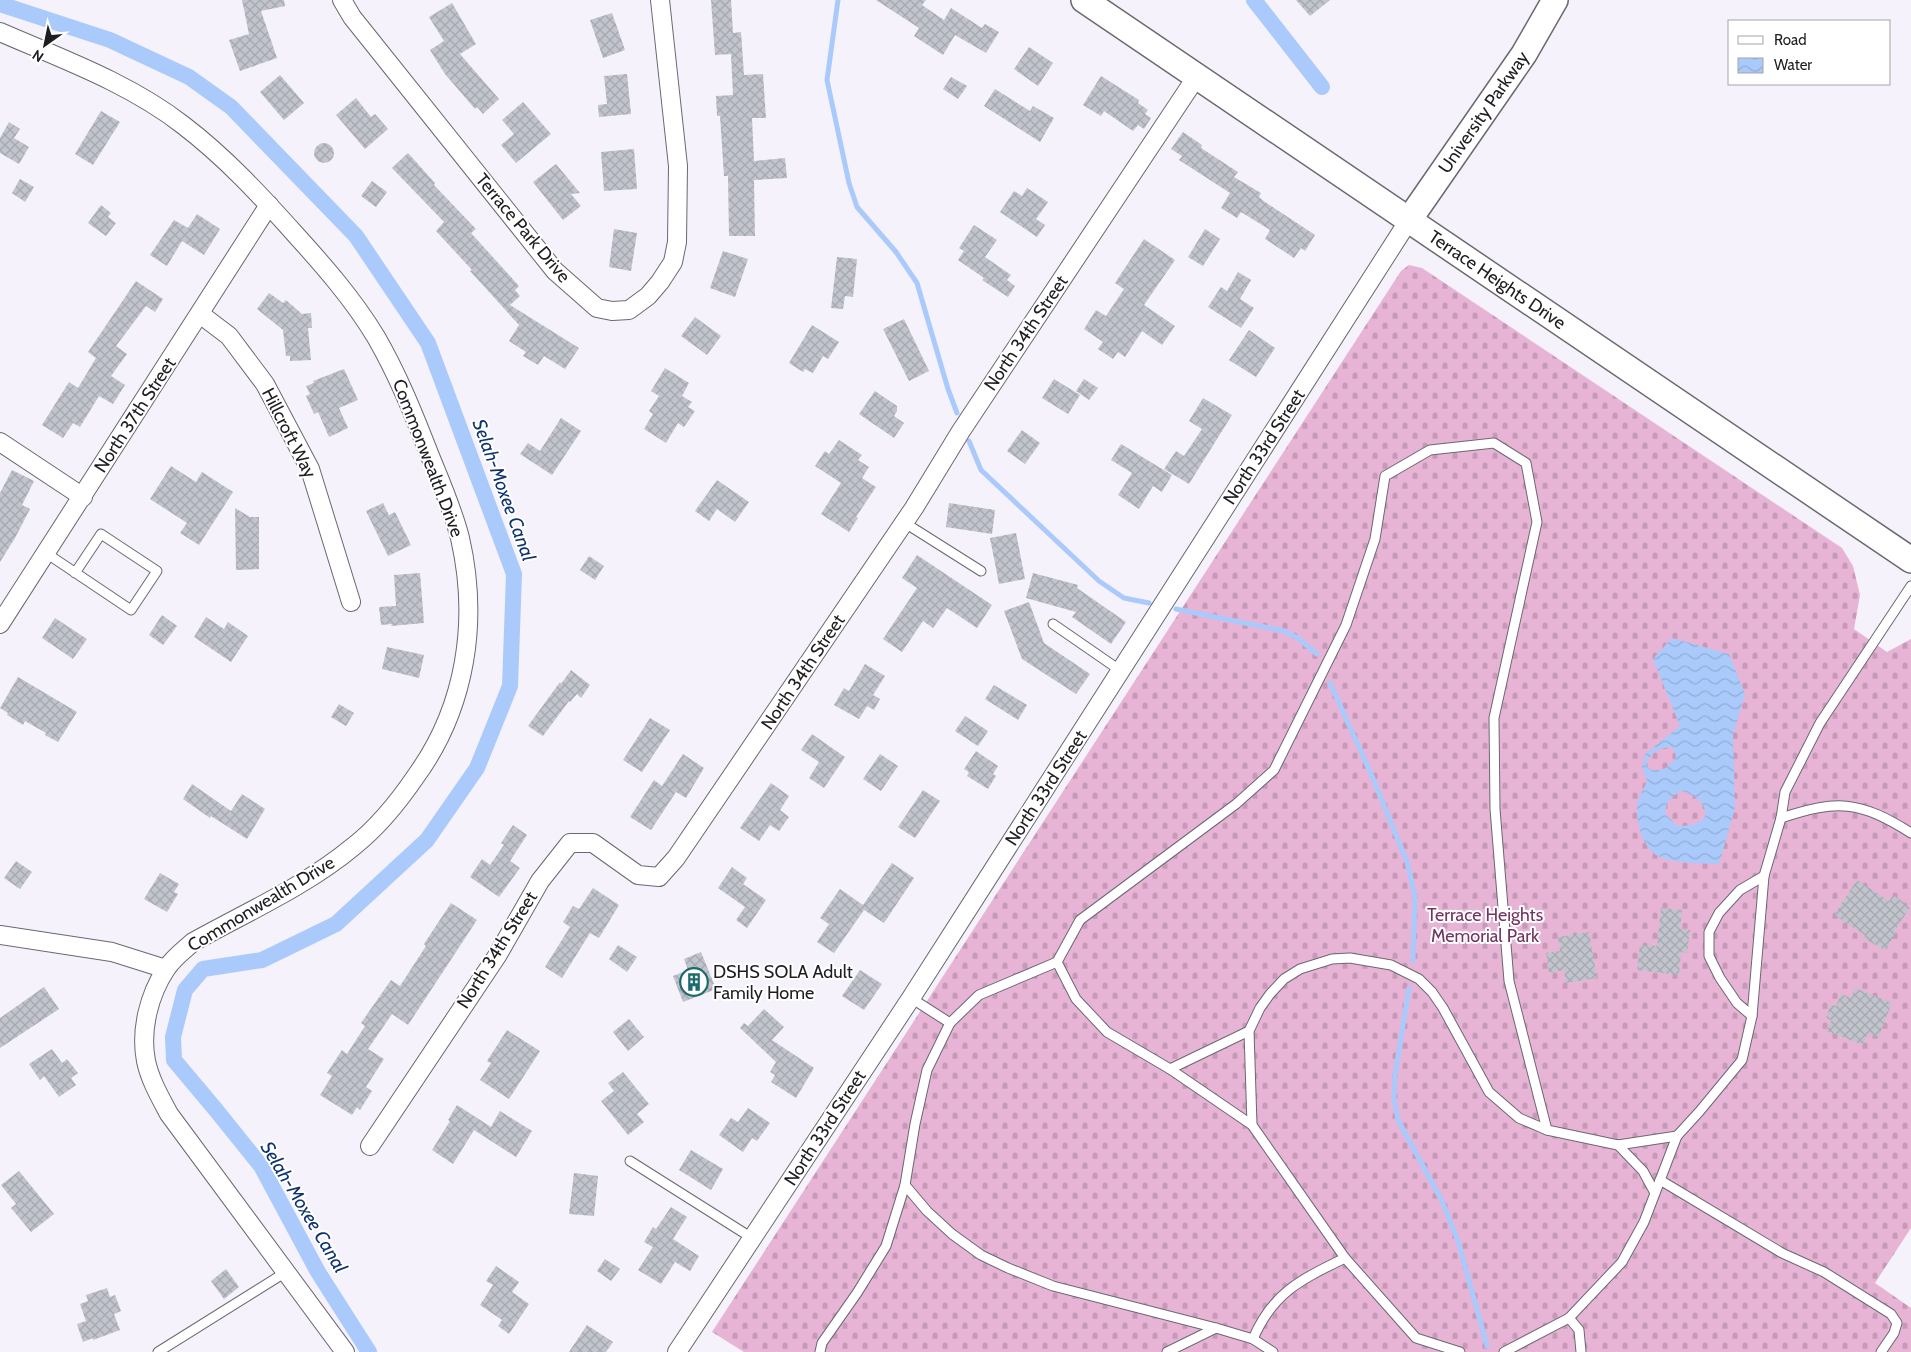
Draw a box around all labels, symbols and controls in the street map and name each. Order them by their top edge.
north arrow [20,20,70,70]
legend [1728,20,1891,85]
text: Road [1774,31,1807,49]
text: N [29,46,47,66]
street label: University Parkway [1434,47,1534,178]
text: Water [1774,56,1812,74]
street label: Terrace Park Drive [471,169,575,287]
street label: Terrace Heights Drive [1424,226,1570,334]
street label: North 34th Street [979,271,1073,395]
street label: North 37th Street [90,353,180,477]
street label: Commonwealth Drive [388,376,468,540]
street label: Hillcroft Way [257,384,321,482]
street label: North 33rd Street [1219,385,1309,509]
water label: Selah-Moxee Canal [468,416,541,565]
street label: North 34th Street [756,610,850,734]
street label: North 33rd Street [1001,726,1091,850]
street label: Commonwealth Drive [184,851,338,957]
street label: North 34th Street [452,887,542,1013]
park label: Terrace Heights Memorial Park [1427,904,1543,947]
place label: DSHS SOLA Adult Family Home [713,961,853,1004]
building icon: DSHS SOLA Adult Family Home [679,967,709,997]
street label: North 33rd Street [780,1066,870,1190]
water label: Selah-Moxee Canal [256,1137,353,1277]

